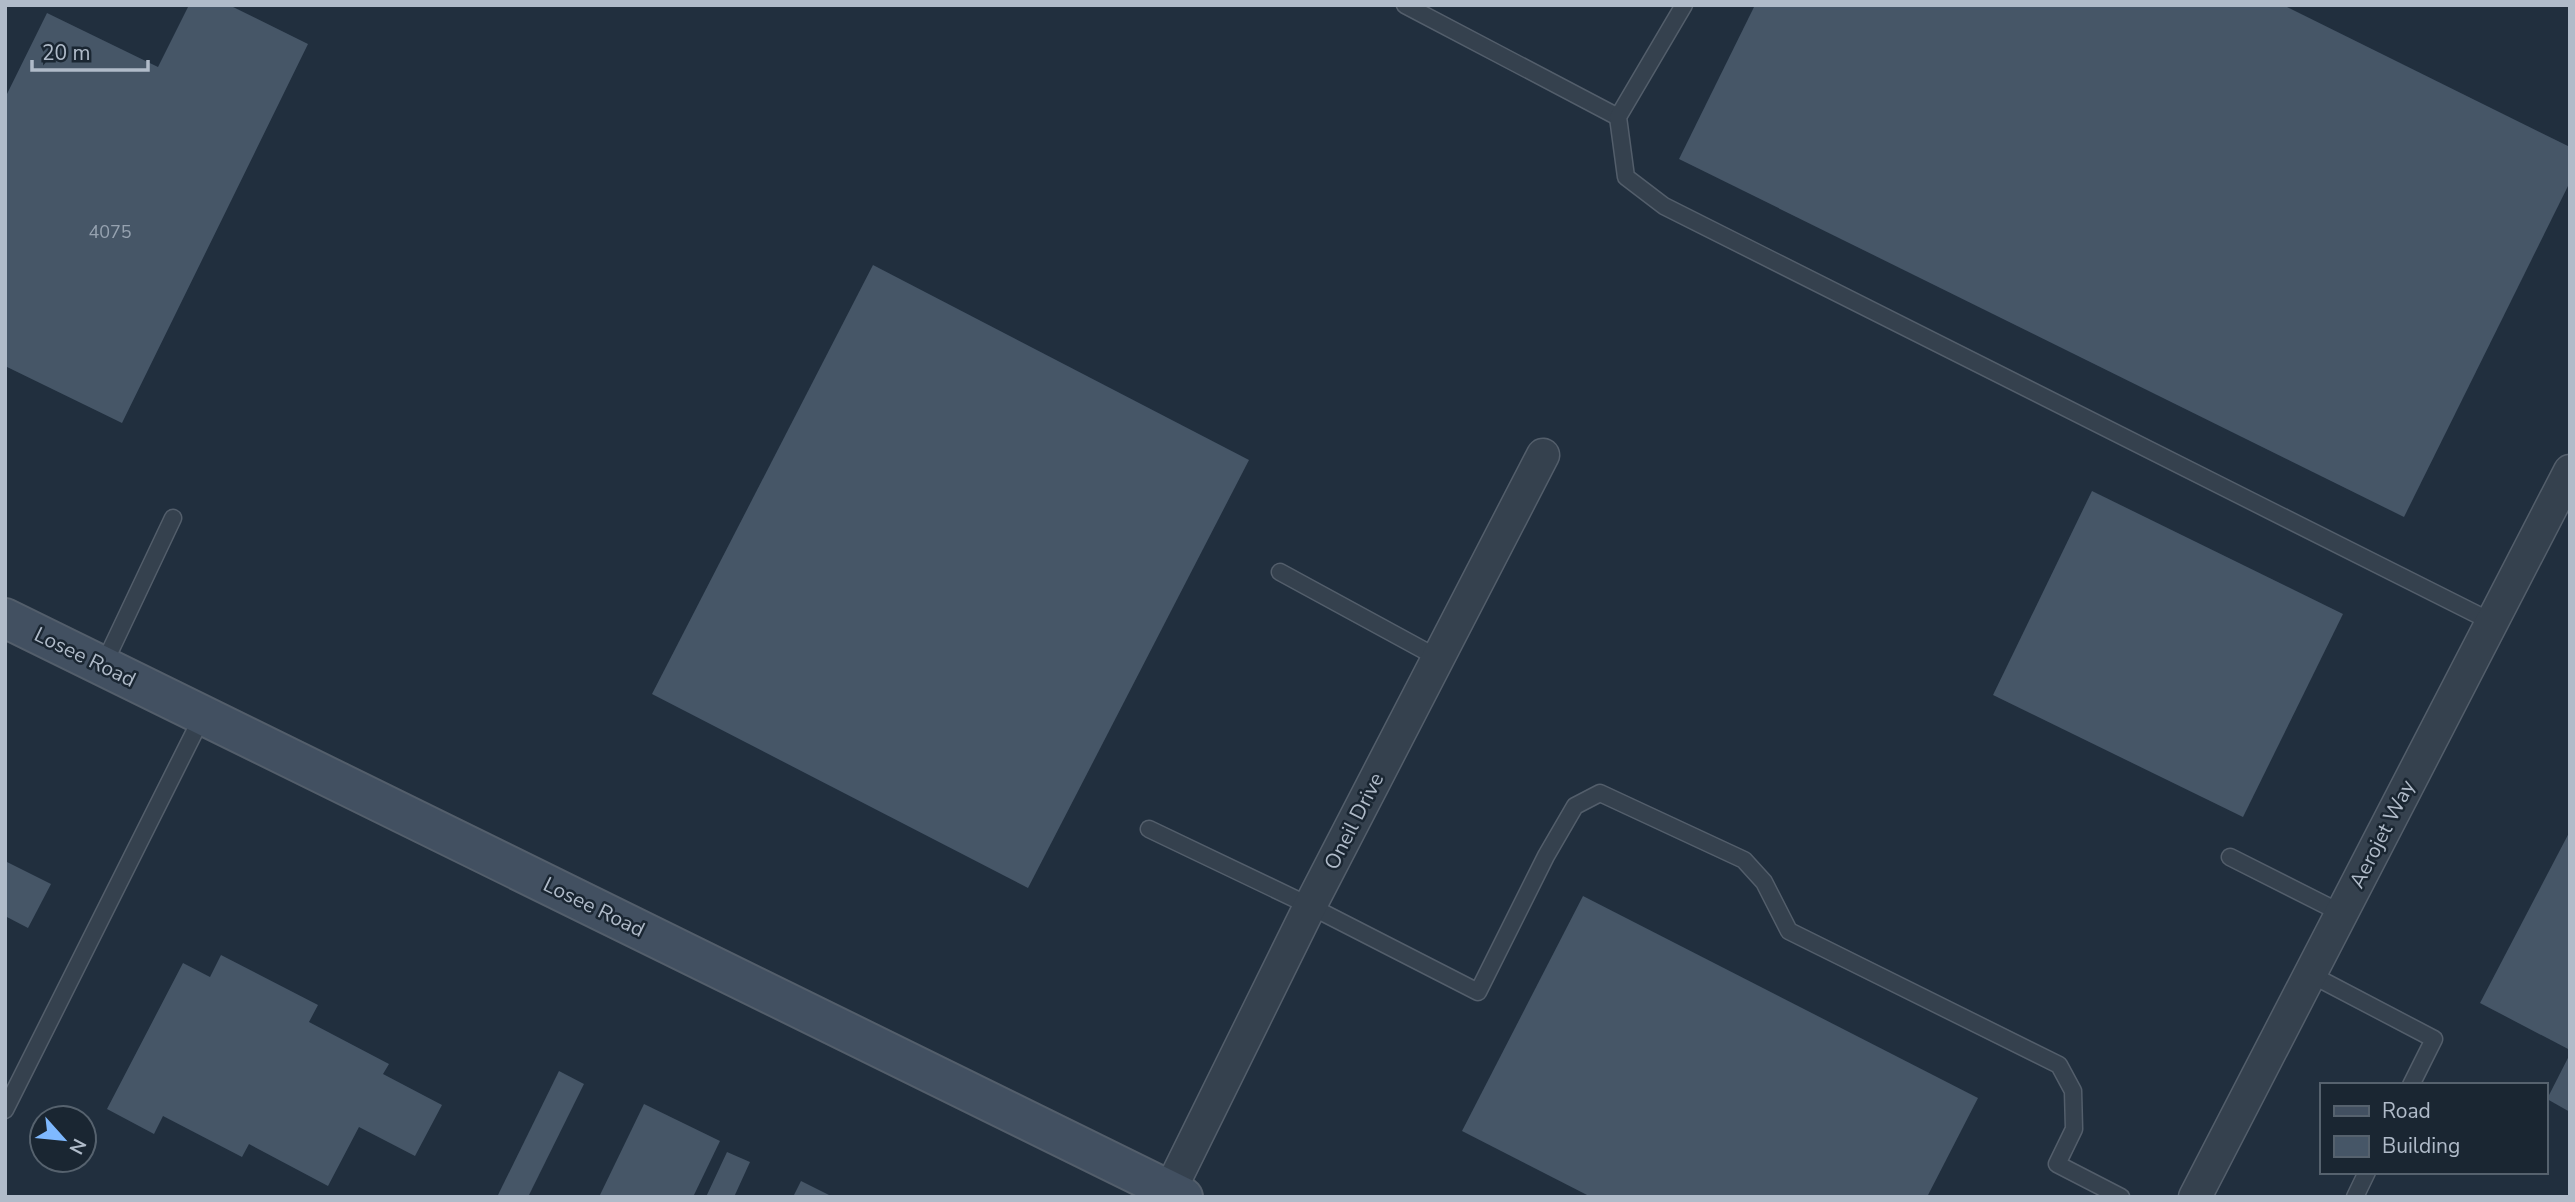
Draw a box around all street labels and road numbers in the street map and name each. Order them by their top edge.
street label: Losee Road [30,620,140,694]
street label: Oneil Drive [1318,768,1390,874]
street label: Aerojet Way [2343,775,2421,893]
street label: Losee Road [539,870,649,944]

